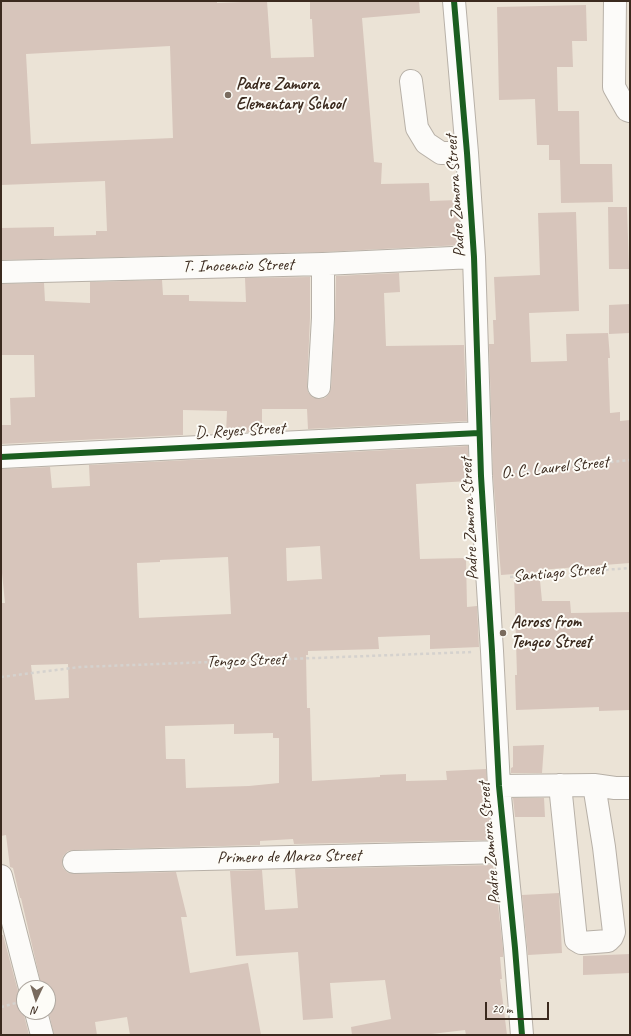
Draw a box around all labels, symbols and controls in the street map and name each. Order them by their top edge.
place label: Padre Zamora Elementary School [236,75,344,115]
marker: Padre Zamora Elementary School [223,90,233,100]
street label: Padre Zamora Street [442,134,470,258]
street label: T. Inocencio Street [182,255,294,277]
street label: D. Reyes Street [195,418,285,444]
street label: O. C. Laurel Street [500,452,610,484]
street label: Padre Zamora Street [457,457,483,581]
street label: Santiago Street [512,559,606,587]
place label: Across from Tengco Street [511,613,591,653]
marker: Across from Tengco Street [498,628,508,638]
street label: Tengco Street [206,649,286,673]
street label: Padre Zamora Street [474,781,506,905]
street label: Primero de Marzo Street [217,846,361,868]
north arrow [16,980,56,1020]
scale bar [487,994,551,1020]
text: 20 m [492,1001,512,1017]
text: N [31,1004,39,1018]

